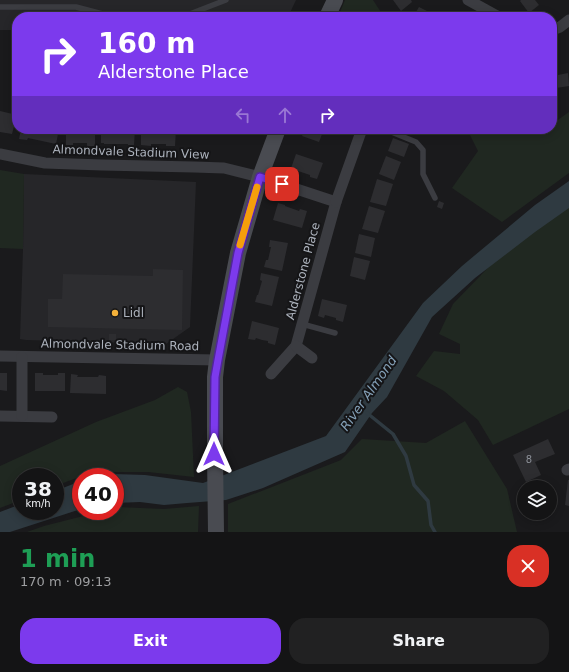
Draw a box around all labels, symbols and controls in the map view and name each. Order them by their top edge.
text: 160 m [98,27,195,60]
icon: right [32,28,84,80]
text: Alderstone Place [98,61,249,82]
icon: left [232,104,254,126]
icon: ahead [274,104,296,126]
icon: right [316,104,338,126]
street label: Almondvale Stadium View [52,142,210,162]
pin [265,167,299,201]
icon: arrive [271,173,293,195]
street label: Alderstone Place [283,221,323,321]
place label: Lidl [123,306,144,320]
marker: Lidl [110,308,120,318]
street label: Almondvale Stadium Road [41,337,199,353]
water label: River Almond [337,353,400,433]
position arrow [193,433,235,475]
house number: 8 [526,454,532,465]
speed limit sign: 40 [72,468,124,520]
text: 38 [24,477,52,501]
map controls [517,480,557,520]
button: layers [517,480,557,520]
text: km/h [25,498,51,509]
text: 1 min [20,545,95,573]
button: close [507,545,549,587]
text: 170 m · 09:13 [20,574,111,589]
button: Exit [20,618,281,664]
button: Share [289,618,549,664]

